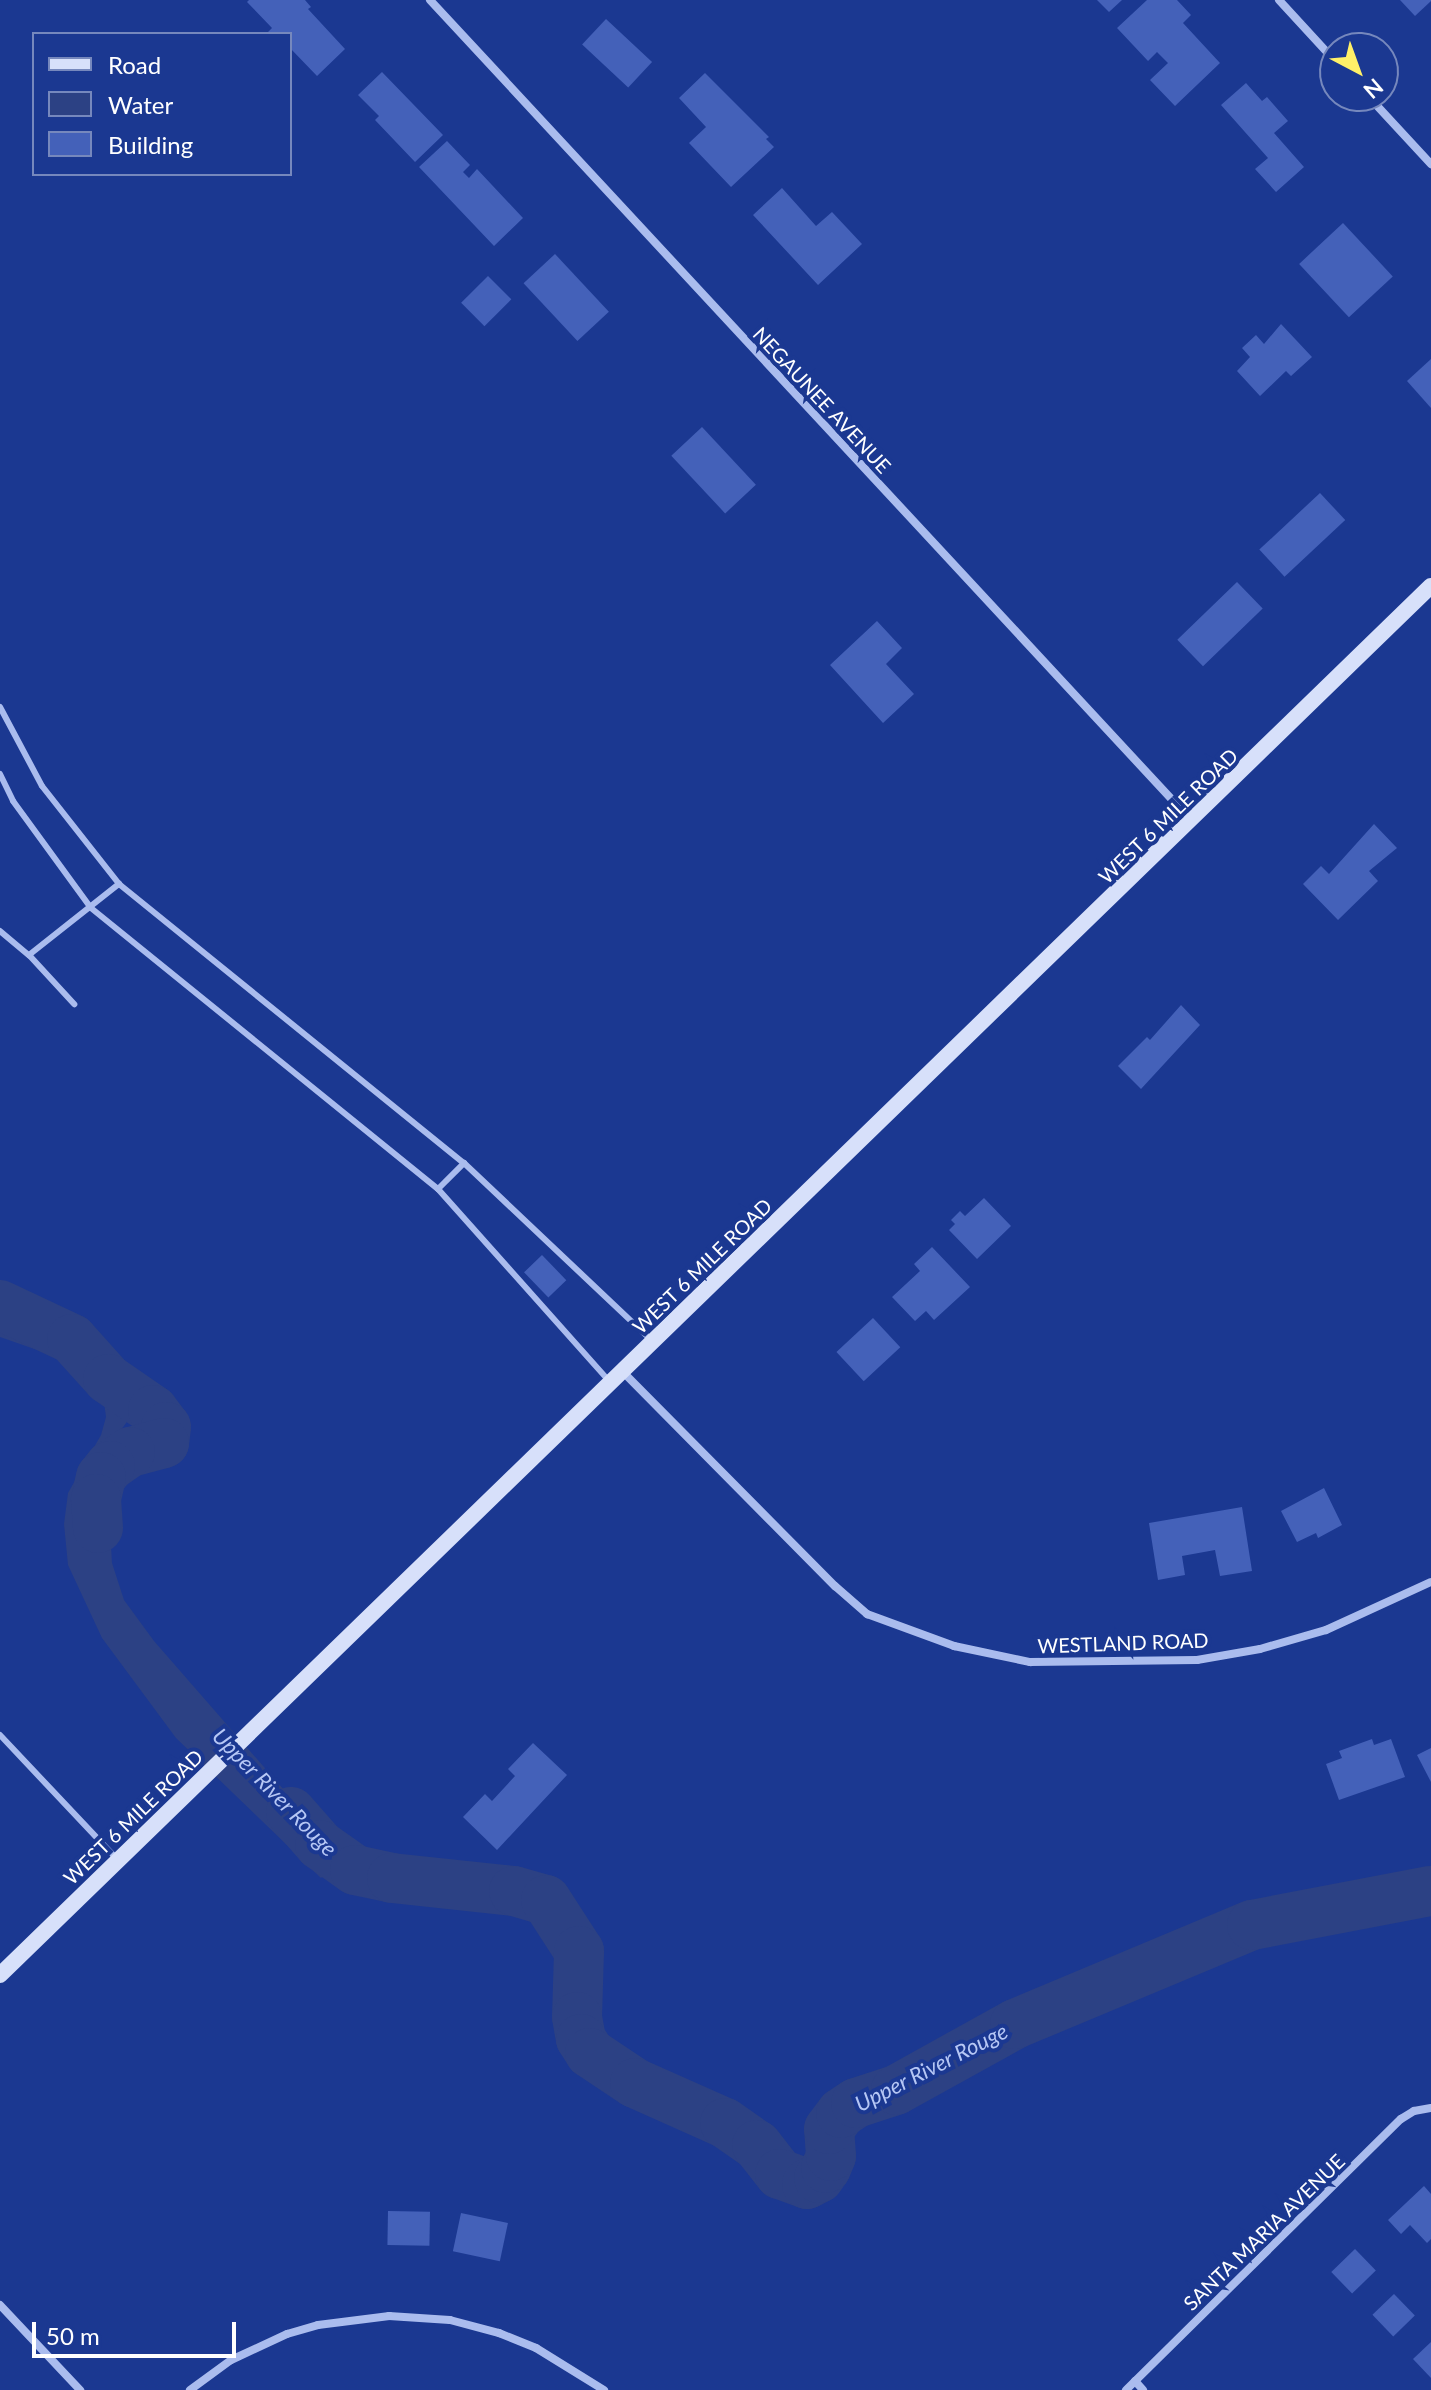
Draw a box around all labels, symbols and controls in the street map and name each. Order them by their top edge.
legend [32,32,292,176]
north arrow [1319,32,1399,112]
text: Road [108,50,161,79]
text: N [1359,73,1389,105]
text: Water [108,90,173,119]
text: Building [108,130,193,159]
street label: NEGAUNEE AVENUE [748,322,896,478]
street label: WEST 6 MILE ROAD [1093,743,1243,889]
street label: WEST 6 MILE ROAD [627,1193,777,1339]
street label: WESTLAND ROAD [1037,1628,1209,1658]
water label: Upper River Rouge [207,1722,343,1862]
street label: WEST 6 MILE ROAD [58,1744,208,1890]
water label: Upper River Rouge [850,2017,1012,2117]
street label: SANTA MARIA AVENUE [1178,2148,1350,2316]
scale bar [36,2306,240,2356]
text: 50 m [46,2321,100,2350]

